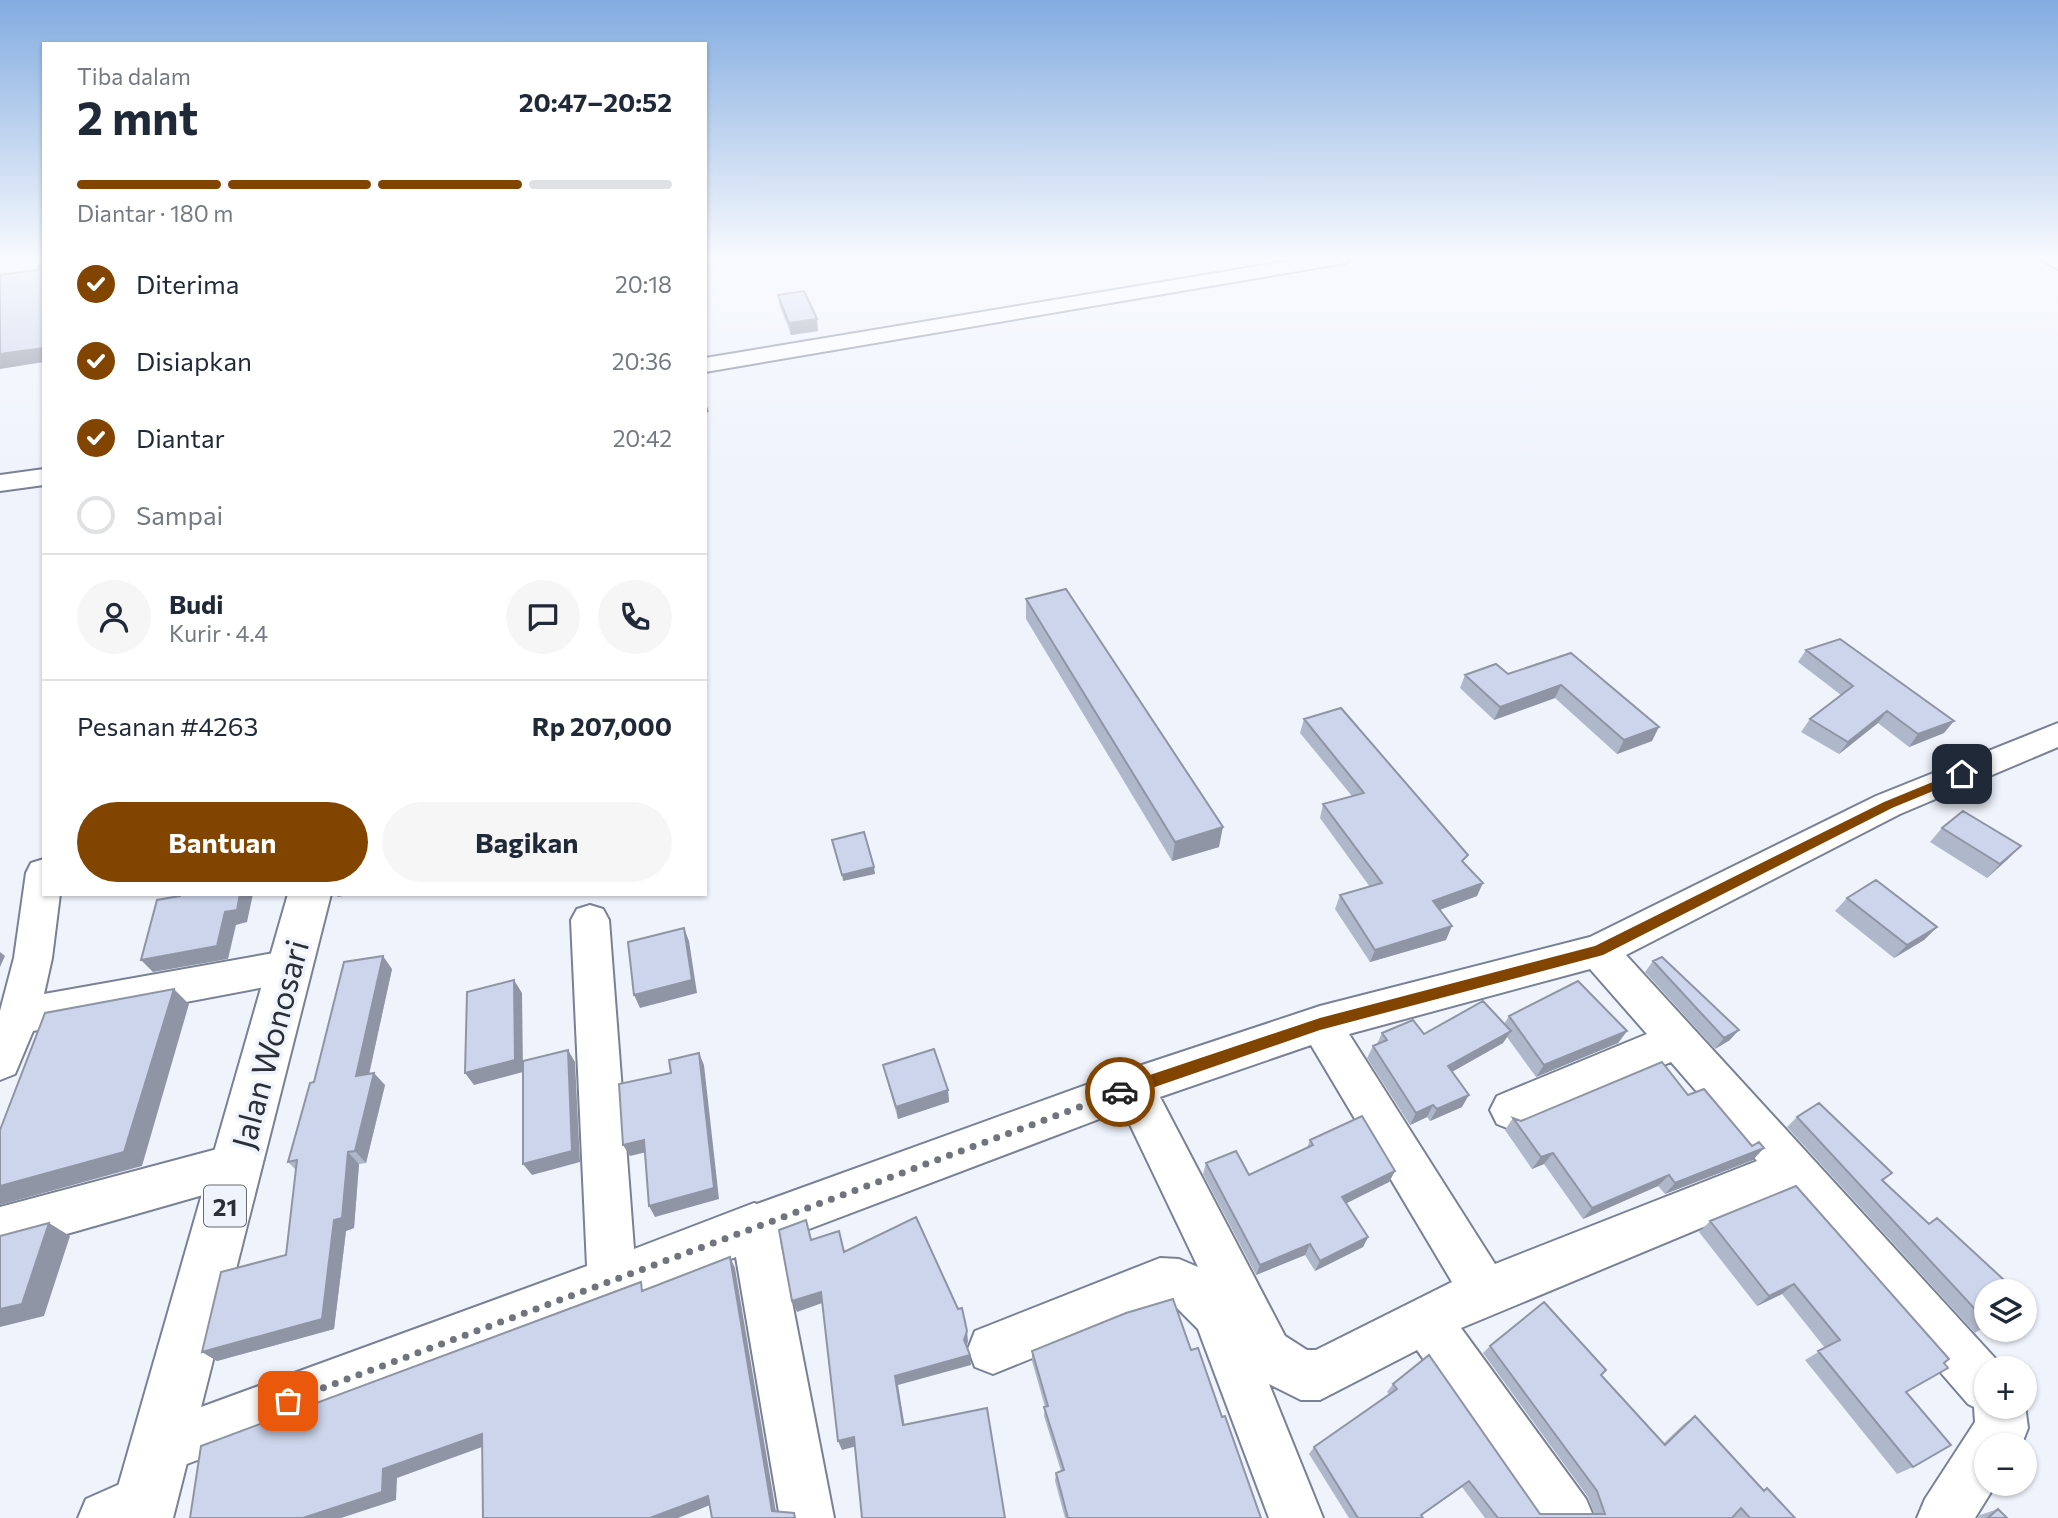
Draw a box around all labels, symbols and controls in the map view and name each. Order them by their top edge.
text: Tiba dalam [77,62,191,90]
text: 20:47–20:52 [519,86,672,117]
text: 2 mnt [77,88,198,144]
text: Diantar · 180 m [77,199,233,227]
icon: check [77,265,115,303]
text: Diterima [136,268,239,299]
text: 20:18 [615,270,672,298]
icon: check [77,342,115,380]
text: Disiapkan [136,345,252,376]
text: 20:36 [612,347,672,375]
icon: check [77,419,115,457]
text: Diantar [136,422,225,453]
text: 20:42 [613,424,672,452]
text: Sampai [136,499,223,530]
button: person [77,580,151,654]
button: chat [506,580,580,654]
button: phone [598,580,672,654]
text: Budi [169,588,224,619]
text: Kurir · 4.4 [169,619,268,647]
text: Pesanan #4263 [77,710,258,741]
text: Rp 207,000 [532,710,672,741]
pin [1932,744,1992,804]
icon: home [1943,755,1981,793]
button: Bantuan [77,802,368,882]
button: Bagikan [382,802,672,882]
street label: Jalan Wonosari [222,935,316,1153]
courier [1085,1057,1155,1127]
icon: car [1101,1073,1139,1111]
road number: 21 [204,1186,246,1226]
map controls [1974,1279,2037,1496]
button: layers [1974,1279,2037,1342]
button: + [1974,1356,2037,1419]
pin [258,1371,318,1431]
icon: bag [269,1382,307,1420]
button: − [1974,1433,2037,1496]

